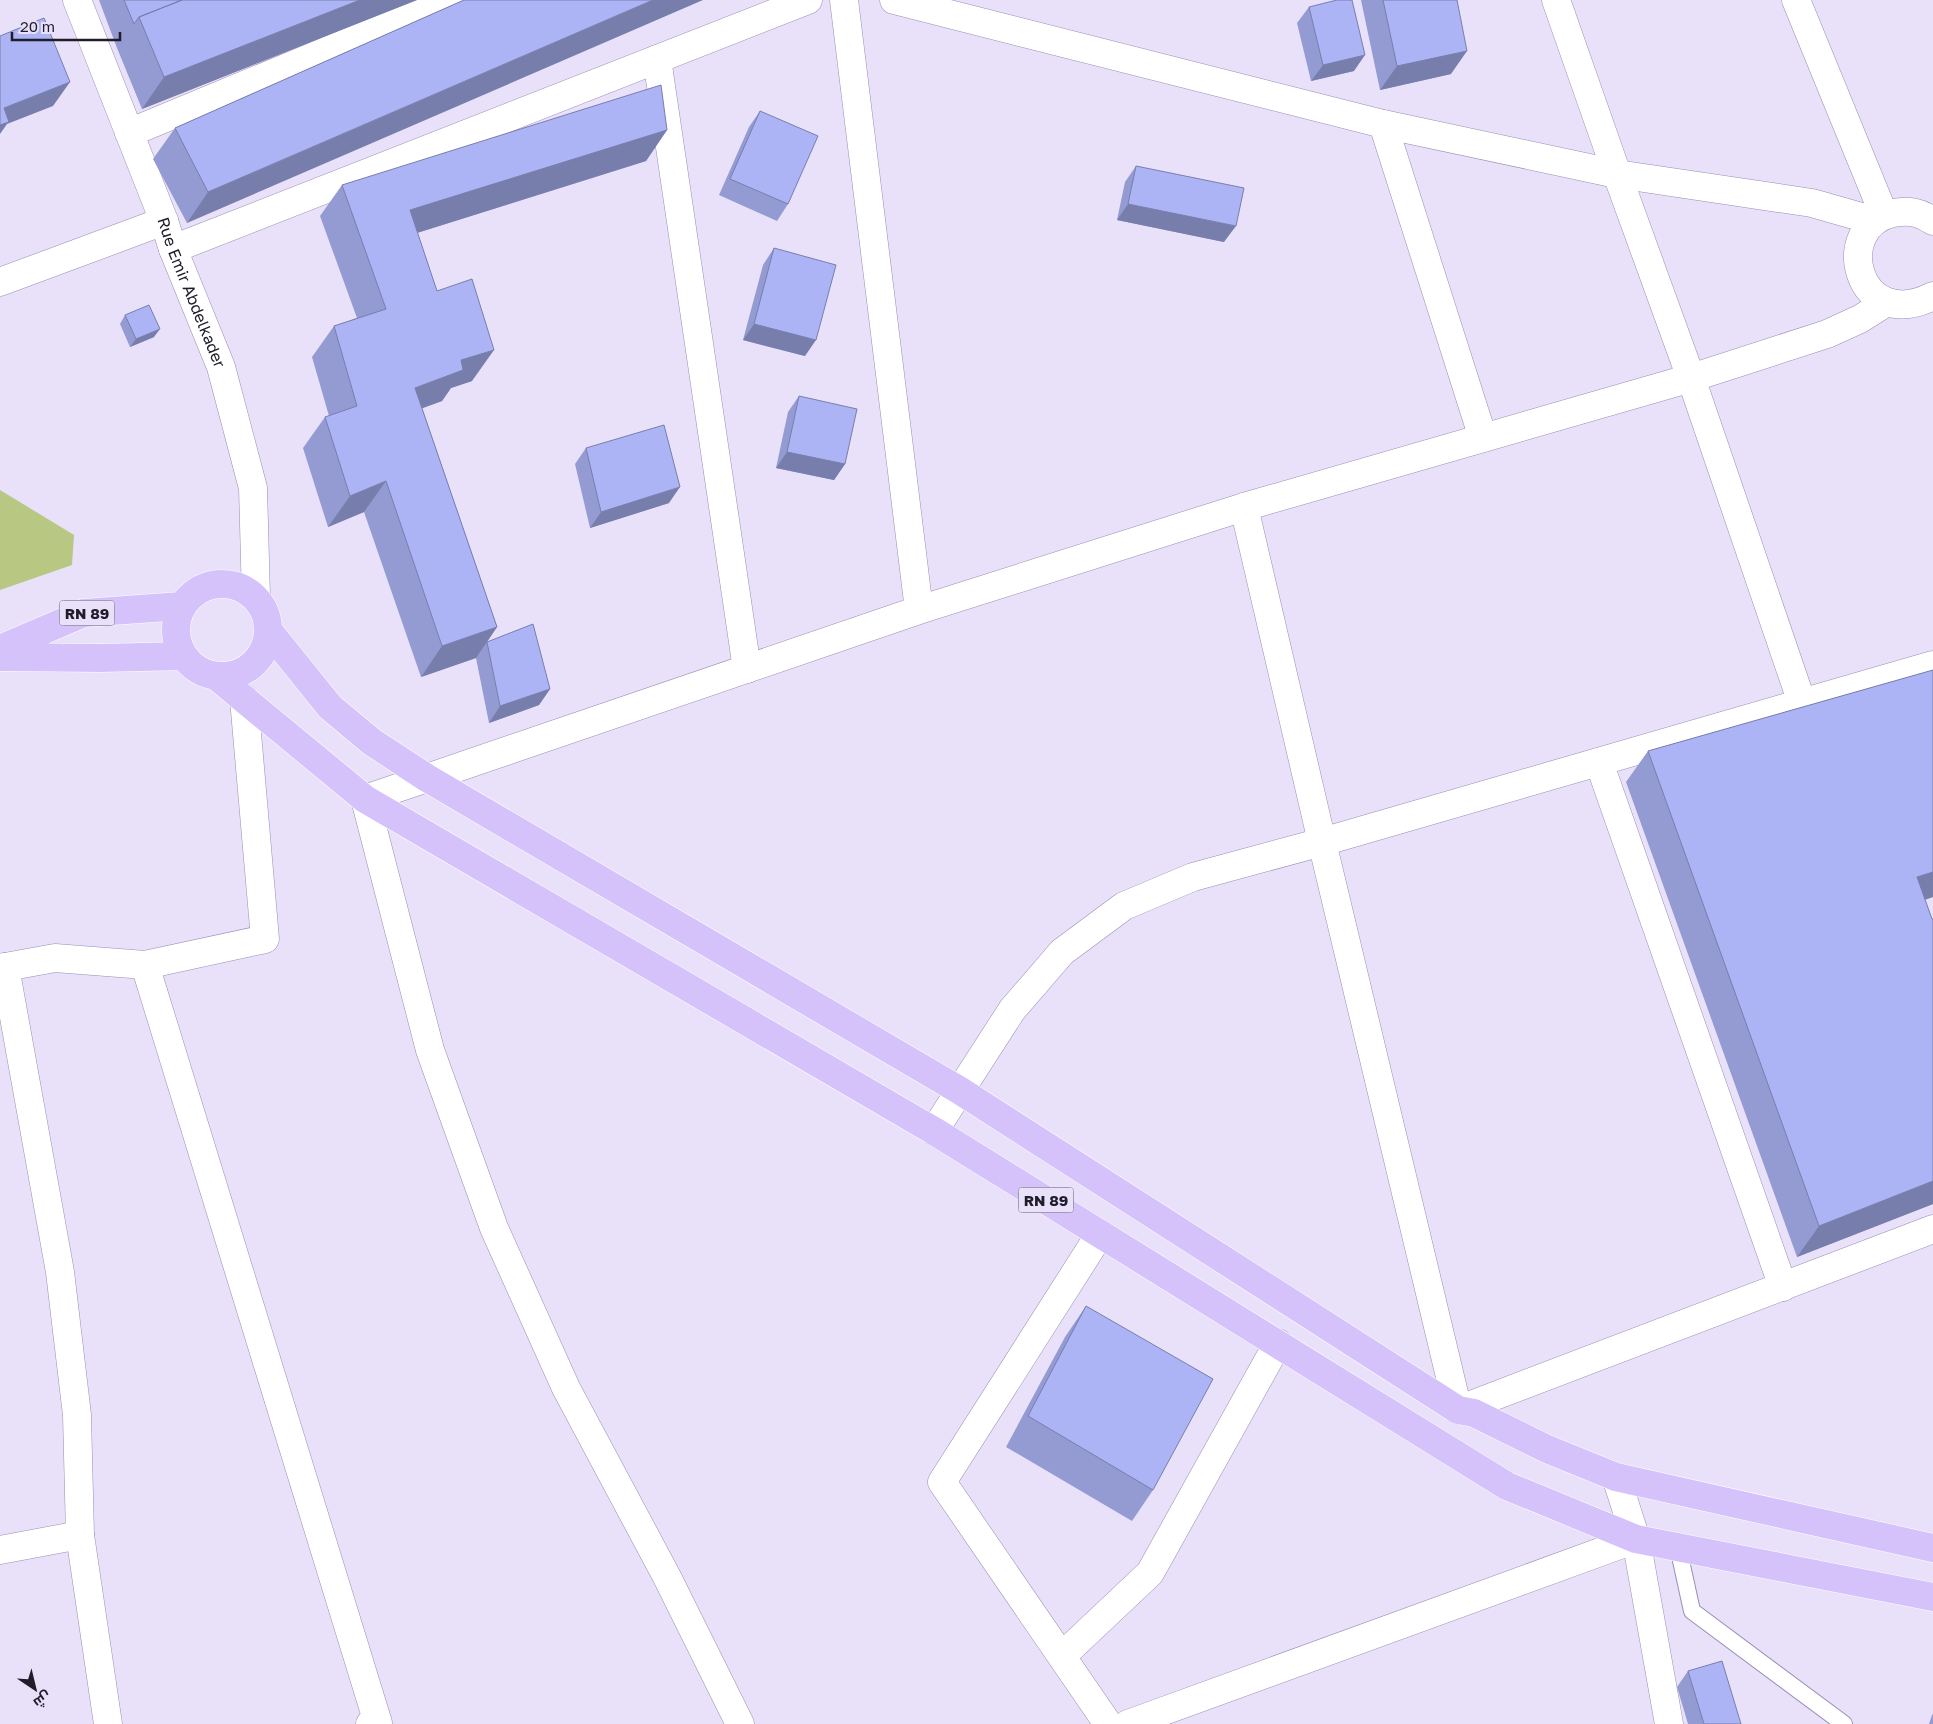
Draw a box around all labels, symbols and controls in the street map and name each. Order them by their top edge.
scale bar [12,10,120,42]
text: 20 m [20,17,55,35]
street label: Rue Emir Abdelkader [153,215,230,371]
road number: RN 89 [59,600,114,626]
road number: RN 89 [1018,1188,1074,1212]
north arrow [10,1664,60,1714]
text: ش [30,1687,55,1712]

